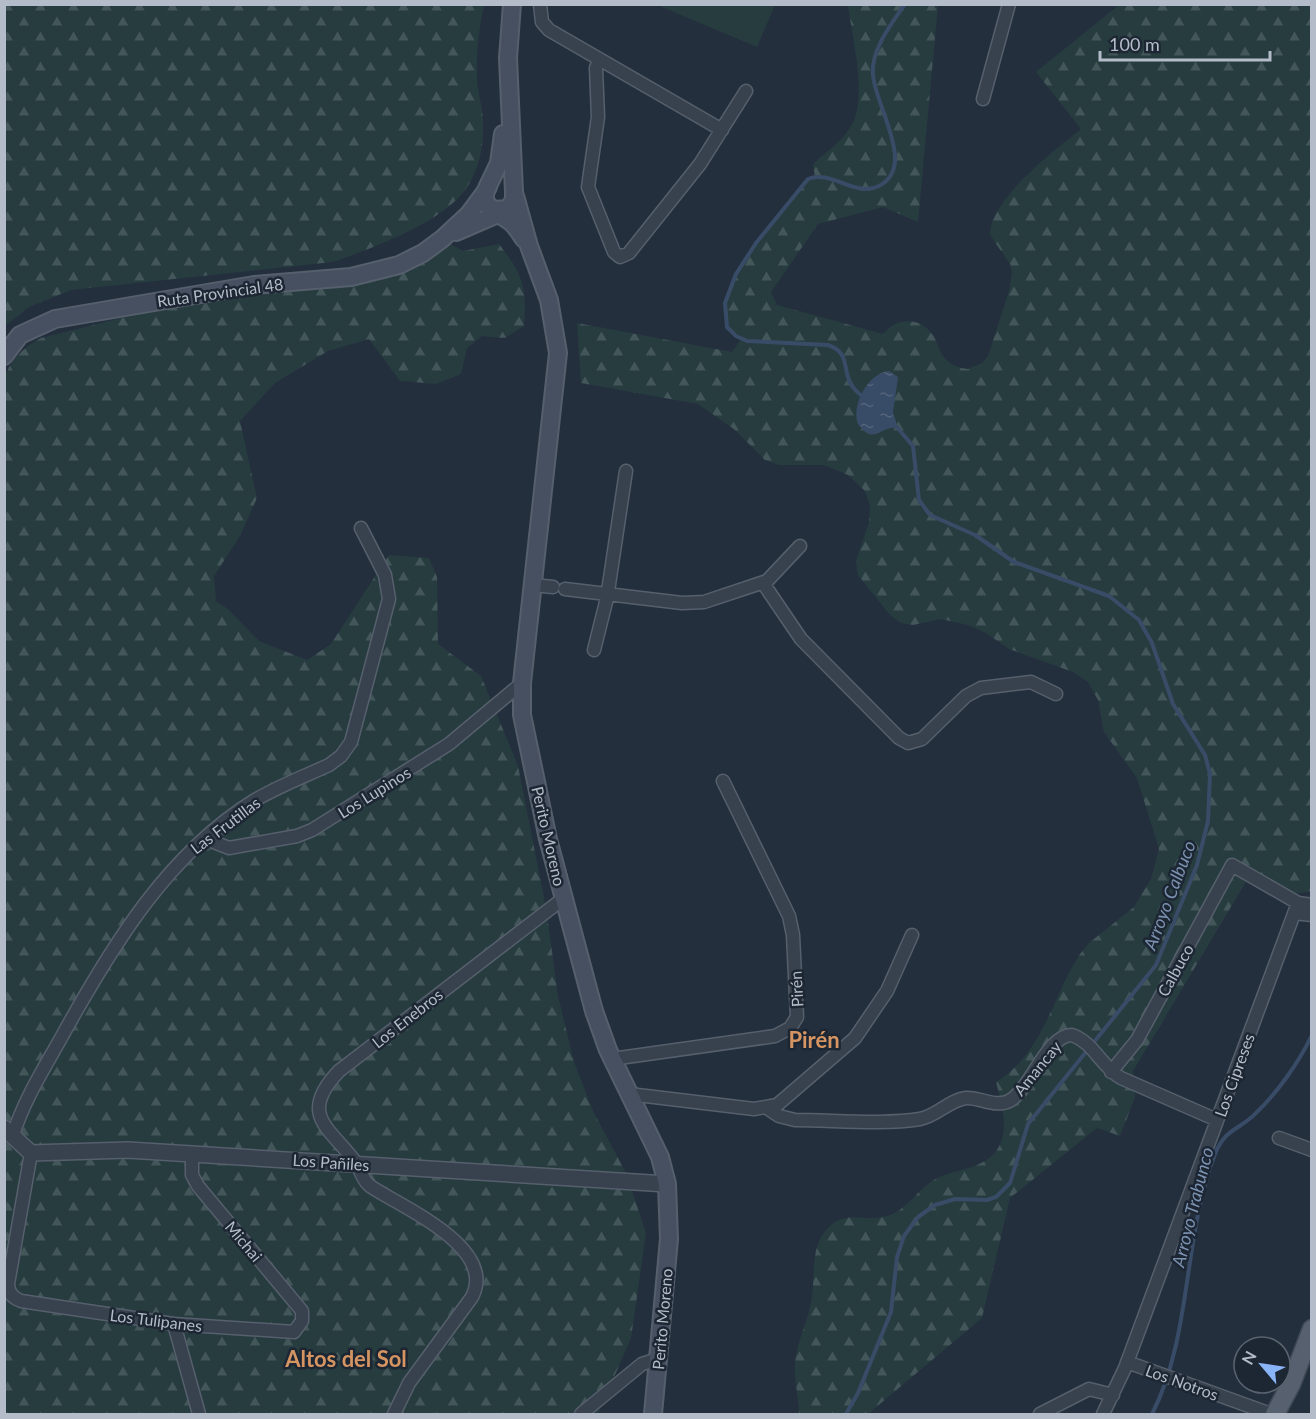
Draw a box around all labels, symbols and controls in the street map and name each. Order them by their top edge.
scale bar [1100,24,1270,62]
text: 100 m [1109,33,1160,55]
street label: Ruta Provincial 48 [156,274,284,310]
street label: Los Lupinos [334,762,414,822]
street label: Perito Moreno [528,784,570,888]
street label: Las Frutillas [186,793,264,857]
water label: Arroyo Calbuco [1138,837,1200,954]
street label: Calbuco [1153,941,1197,999]
street label: Pirén [786,970,806,1008]
street label: Los Enebros [368,984,446,1052]
district label: Pirén [788,1026,840,1053]
street label: Los Cipreses [1210,1031,1258,1119]
street label: Amancay [1009,1036,1065,1099]
water label: Arroyo Trabunco [1166,1145,1218,1270]
street label: Los Pañiles [292,1150,370,1174]
street label: Michai [222,1217,266,1265]
street label: Perito Moreno [648,1267,676,1371]
street label: Los Tulipanes [109,1305,203,1335]
north arrow [1232,1335,1292,1395]
district label: Altos del Sol [284,1345,407,1372]
text: N [1237,1347,1260,1367]
street label: Los Notros [1143,1360,1221,1404]

